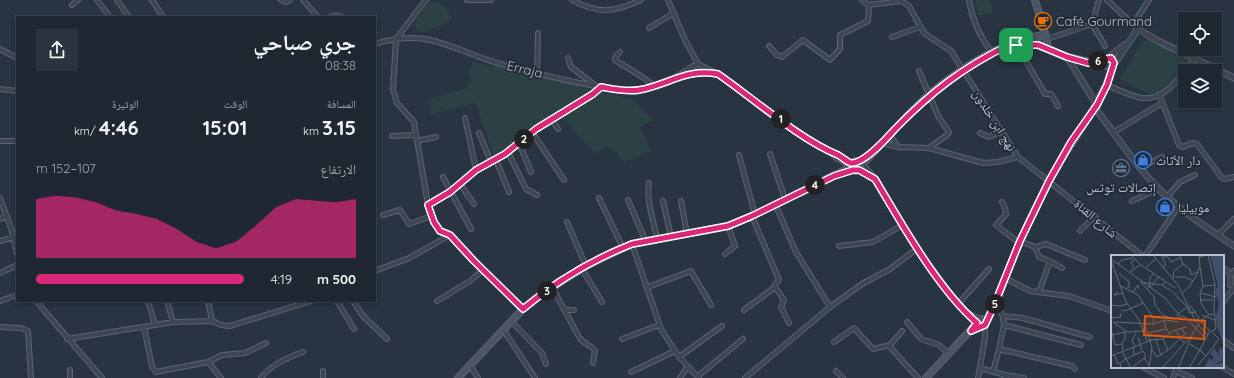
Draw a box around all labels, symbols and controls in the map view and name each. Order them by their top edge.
cafe icon: Café Gourmand [1033,11,1053,31]
map controls [1178,12,1222,108]
button: locate [1178,12,1222,56]
place label: Café Gourmand [1056,13,1152,29]
text: جري صباحي [253,28,356,56]
pin [999,28,1033,62]
button: share [36,29,78,71]
icon: arrive [1005,34,1027,56]
pin: 6 [1088,51,1108,71]
text: 6 [1095,54,1101,68]
text: 08:38 [325,57,356,73]
street label: Erraja [505,57,545,81]
button: layers [1178,64,1222,108]
street label: نهج ابن خلدون [968,86,1020,155]
text: الوتيرة [112,97,139,111]
text: الوقت [224,97,247,111]
text: المسافة [327,97,356,111]
pin: 1 [771,109,791,129]
text: 1 [779,112,783,126]
text: 4:46 [99,115,139,140]
text: 15:01 [203,115,247,140]
text: 3.15 [322,115,356,140]
text: /km [74,124,99,138]
text: km [303,124,322,138]
pin: 2 [514,129,534,149]
text: 2 [521,132,527,146]
shop icon: دار الأثاث [1133,150,1153,170]
place label: دار الأثاث [1156,152,1201,169]
office icon: إتصالات توتس [1111,158,1131,178]
text: 107–152 m [36,160,96,176]
text: الارتفاع [321,161,356,177]
pin: 4 [805,175,825,195]
text: 4 [812,178,818,192]
place label: إتصالات توتس [1086,179,1156,196]
street label: شارع القناة [1070,195,1121,242]
shop icon: موبيليا [1155,197,1175,217]
place label: موبيليا [1178,199,1209,216]
inset map [1111,255,1224,368]
text: 4:19 [271,271,292,287]
text: 500 m [317,271,356,287]
pin: 3 [537,281,557,301]
text: 3 [544,284,550,298]
pin: 5 [985,294,1005,314]
text: 5 [992,297,998,311]

